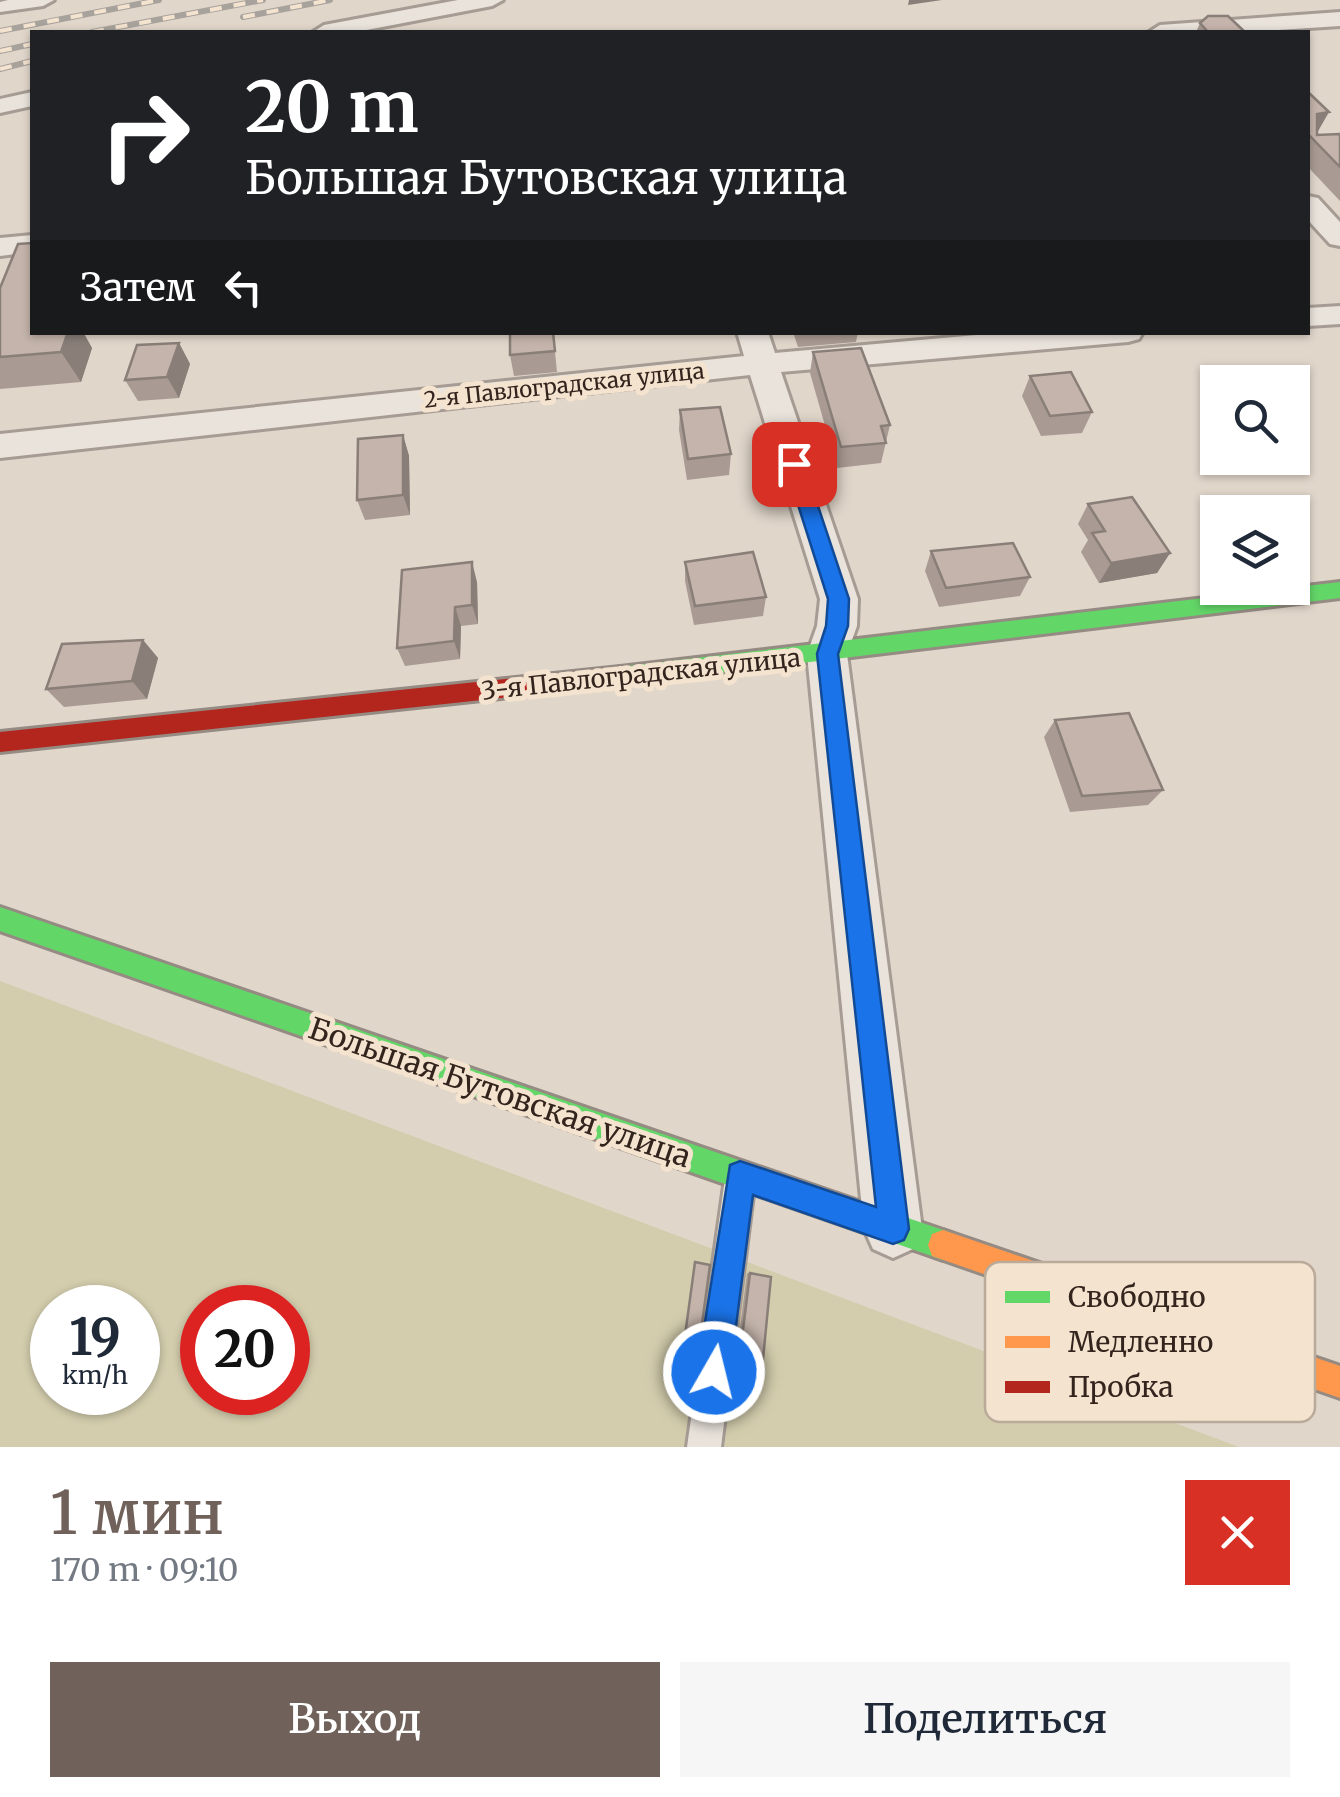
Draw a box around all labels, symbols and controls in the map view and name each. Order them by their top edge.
text: 20 m [245,63,419,151]
icon: right [80,70,210,200]
text: Большая Бутовская улица [245,150,847,206]
icon: left [216,260,271,315]
text: Затем [80,264,196,311]
street label: 2-я Павлоградская улица [422,356,706,414]
map controls [1200,365,1310,605]
button: search [1200,365,1310,475]
pin [752,422,837,507]
icon: arrive [767,437,822,492]
button: layers [1200,495,1310,605]
street label: 3-я Павлоградская улица [480,641,802,707]
street label: Большая Бутовская улица [304,1009,696,1175]
legend [985,1262,1315,1422]
text: Свободно [1068,1279,1206,1315]
speed limit sign: 20 [180,1285,310,1415]
text: 19 [69,1306,121,1369]
position arrow [662,1320,766,1424]
text: Медленно [1068,1324,1213,1360]
text: km/h [62,1359,128,1391]
text: Пробка [1068,1369,1174,1405]
text: 1 мин [50,1475,224,1550]
button: close [1185,1480,1290,1585]
text: 170 m · 09:10 [50,1550,238,1590]
button: Выход [50,1662,660,1777]
button: Поделиться [680,1662,1290,1777]

